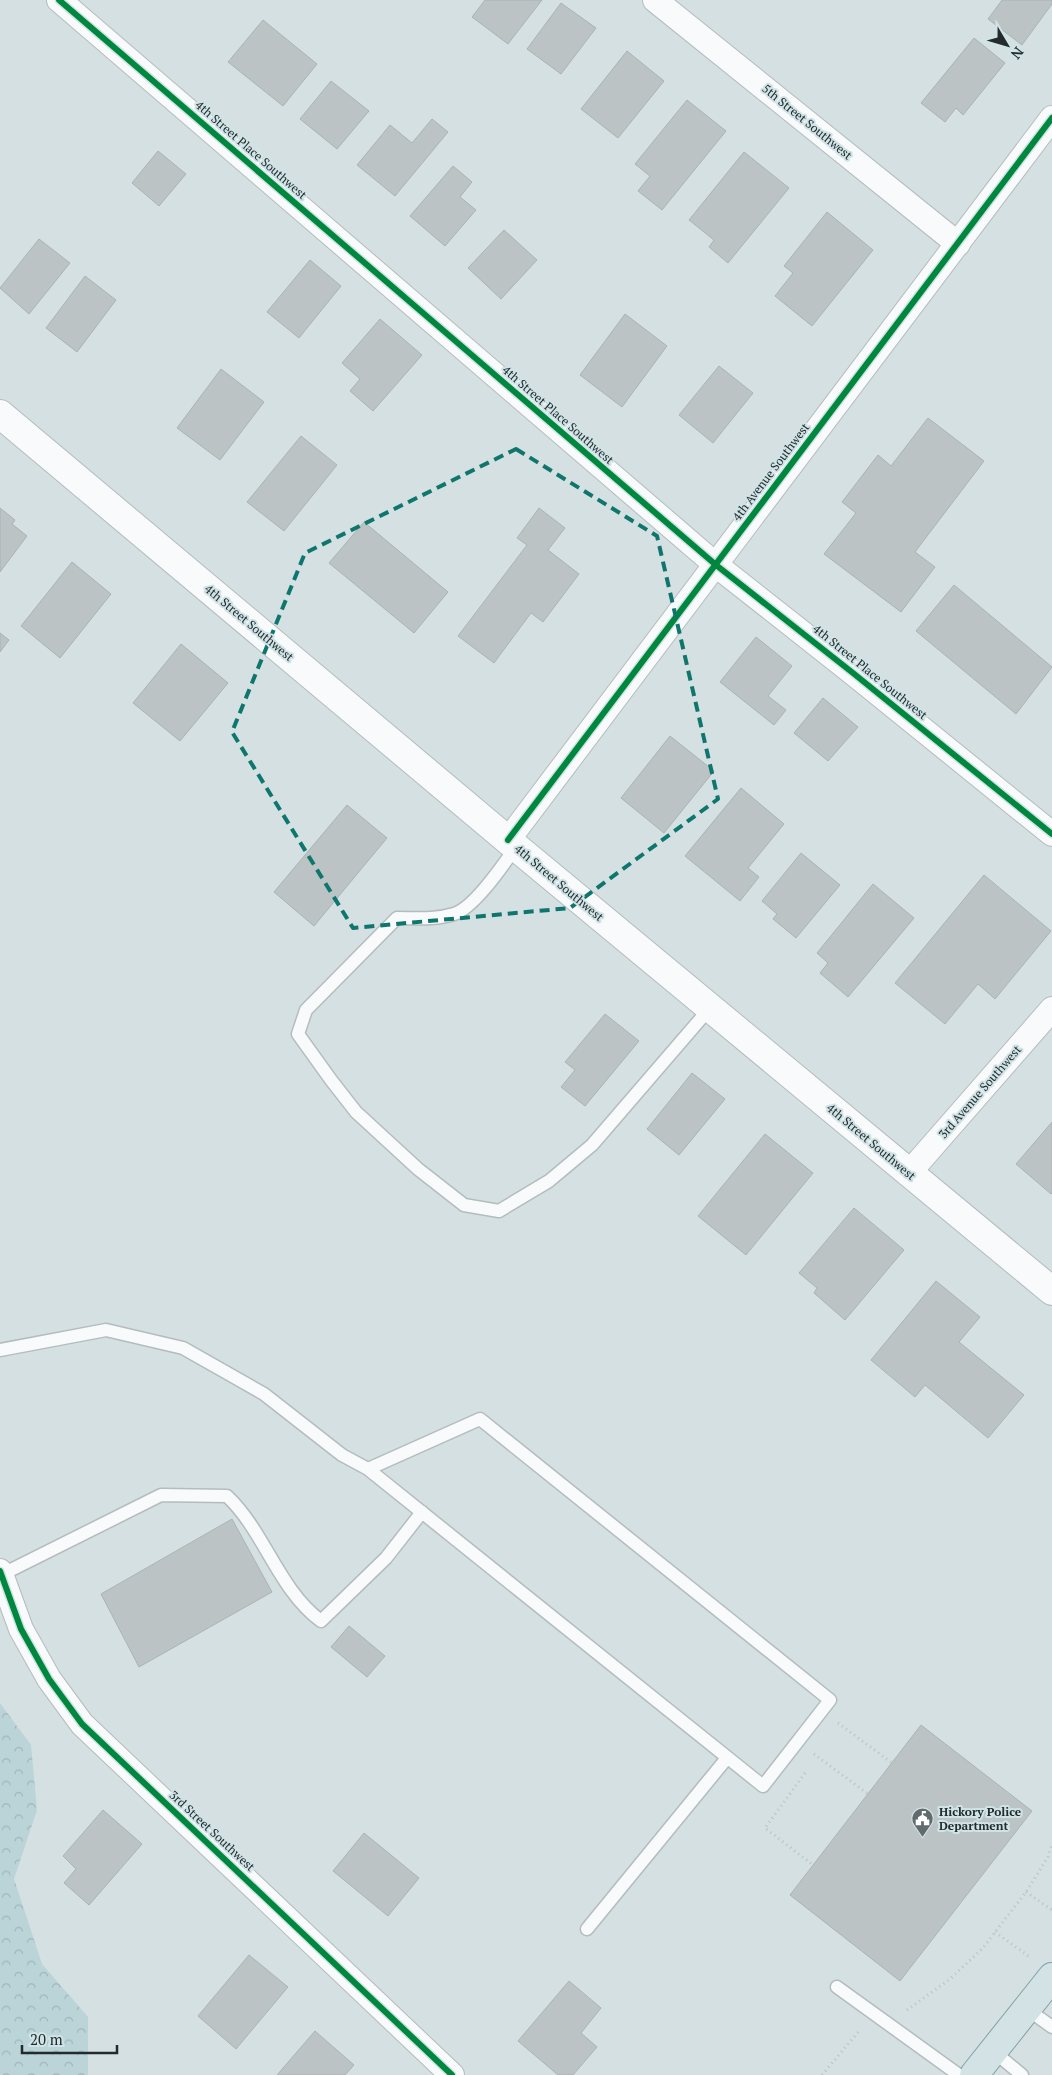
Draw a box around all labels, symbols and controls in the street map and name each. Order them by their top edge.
north arrow [982,20,1032,70]
text: N [1007,43,1028,64]
street label: 5th Street Southwest [759,81,856,163]
street label: 4th Street Place Southwest [193,97,310,202]
street label: 4th Street Place Southwest [500,362,617,467]
street label: 4th Avenue Southwest [729,419,813,524]
street label: 4th Street Southwest [202,581,297,665]
street label: 4th Street Place Southwest [810,621,931,723]
street label: 4th Street Southwest [512,841,607,925]
street label: 3rd Avenue Southwest [935,1042,1024,1141]
street label: 4th Street Southwest [824,1100,919,1184]
street label: 3rd Street Southwest [167,1787,259,1874]
place label: Hickory Police Department [939,1804,1022,1833]
public building icon: Hickory Police Department [911,1807,935,1838]
scale bar [22,2022,118,2054]
text: 20 m [30,2029,63,2049]

